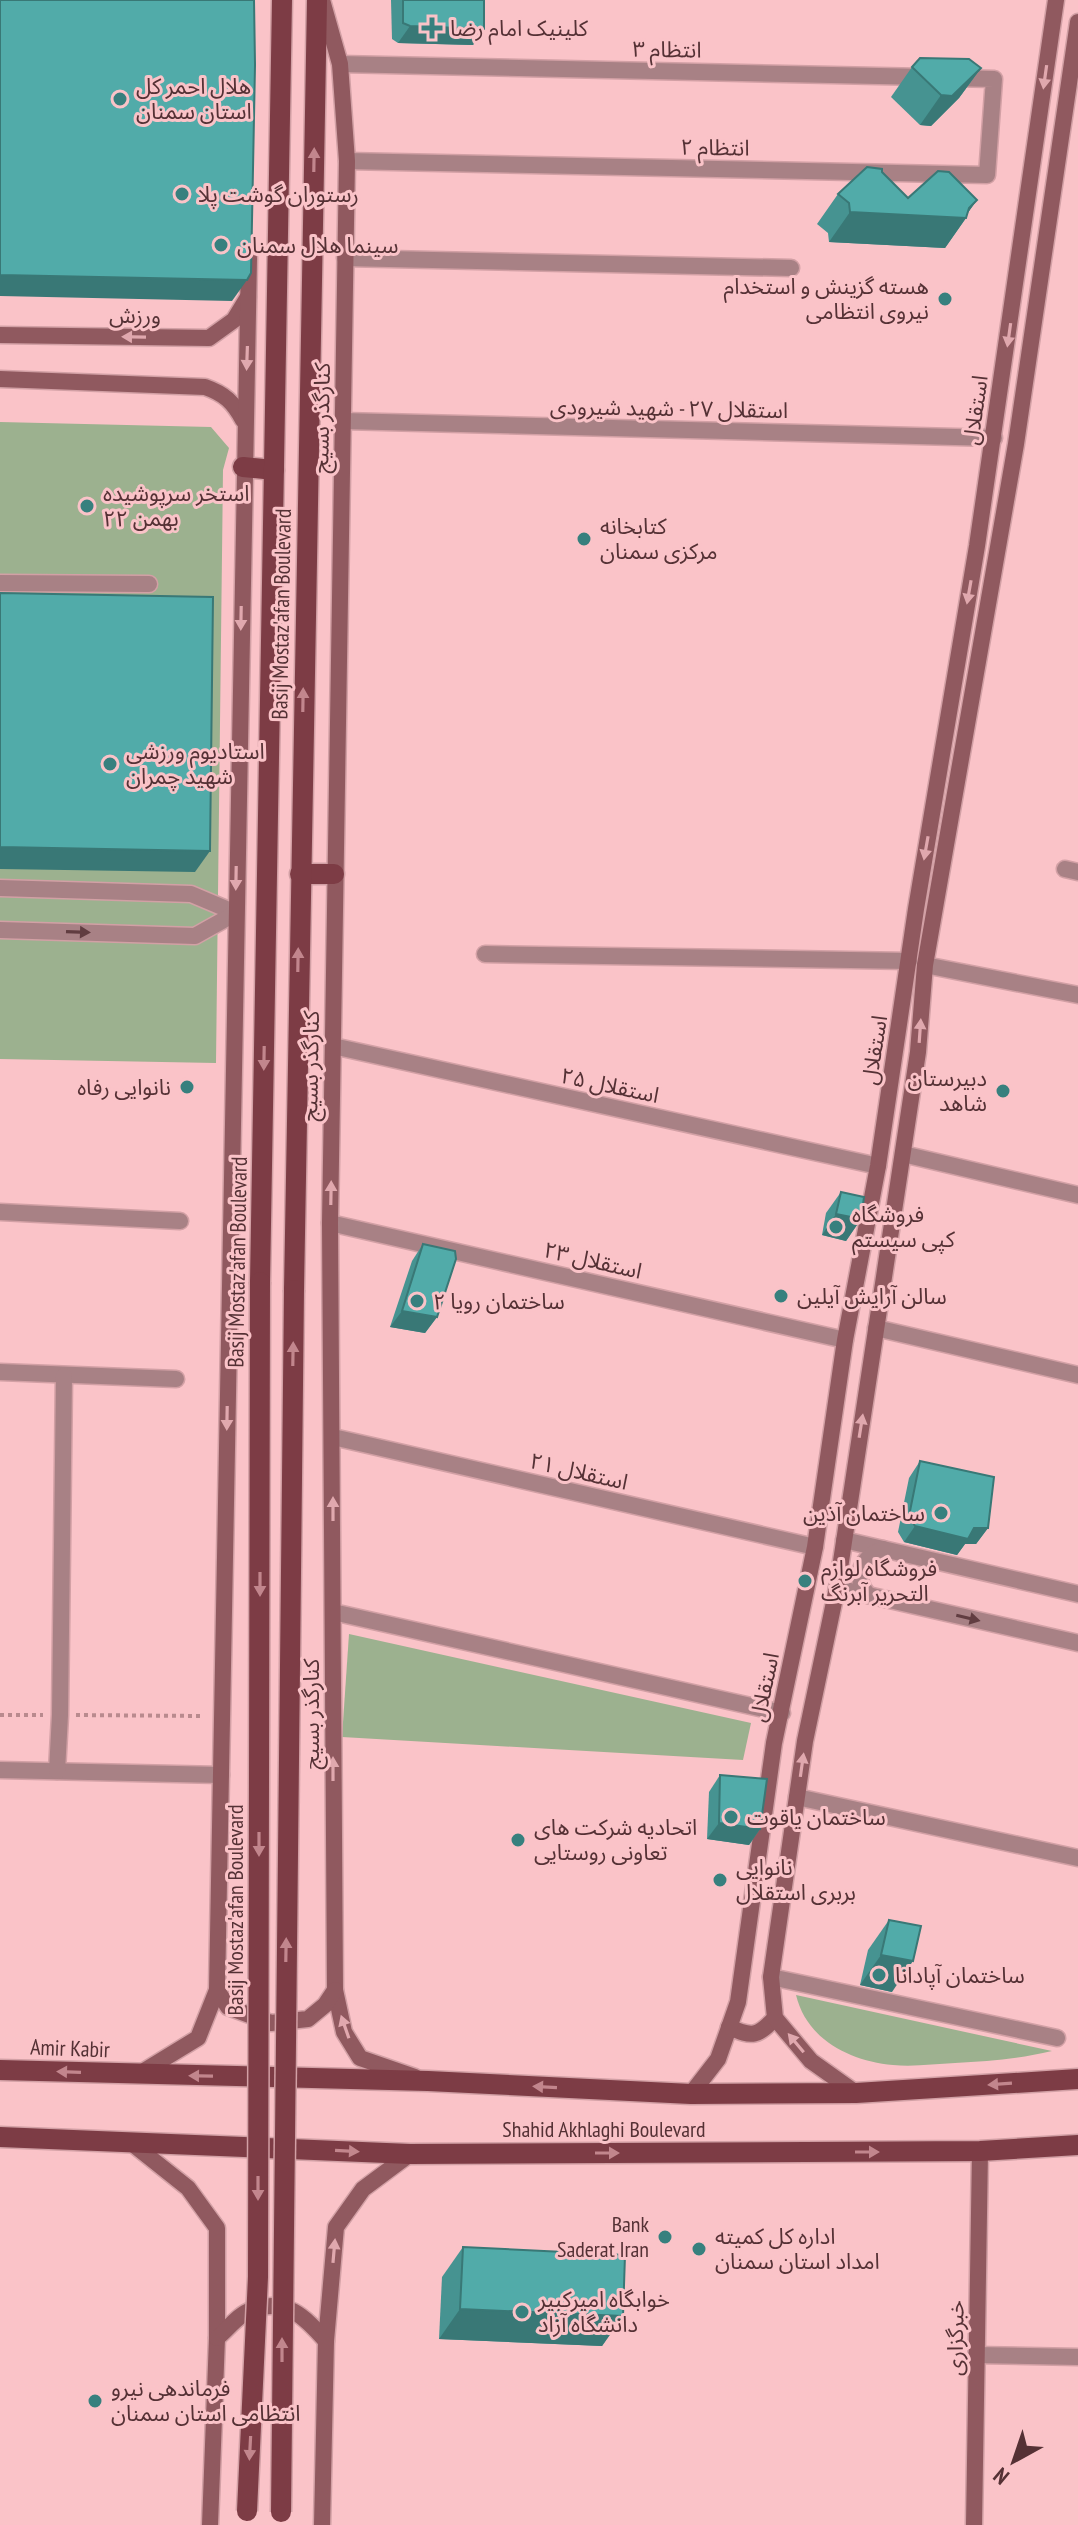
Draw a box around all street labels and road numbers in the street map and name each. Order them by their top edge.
street label: انتظام ۳ [632,34,702,67]
street label: انتظام ۲ [680,132,750,165]
street label: ورزش [109,301,161,329]
street label: کنارگذر بسیج [306,361,339,474]
street label: استقلال [956,373,994,447]
street label: استقلال ۲۷ - شهید شیرودی [550,392,788,424]
street label: Basij Mostaz'afan Boulevard [265,508,297,720]
street label: کنارگذر بسیج [295,1009,328,1122]
street label: استقلال [855,1013,893,1087]
street label: استقلال ۲۵ [558,1061,662,1109]
street label: Basij Mostaz'afan Boulevard [221,1156,253,1368]
street label: استقلال ۲۳ [541,1235,645,1285]
street label: استقلال ۲۱ [527,1446,631,1496]
street label: استقلال [743,1650,785,1724]
street label: کنارگذر بسیج [297,1658,328,1769]
street label: Basij Mostaz'afan Boulevard [221,1804,249,2016]
street label: Amir Kabir [30,2033,110,2063]
street label: Shahid Akhlaghi Boulevard [502,2115,706,2143]
street label: خبرگزاری [940,2300,970,2376]

